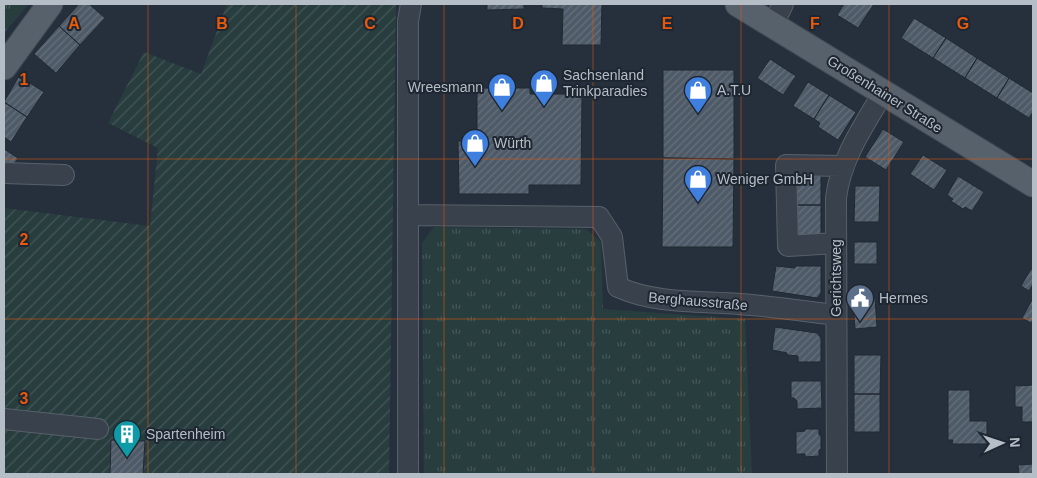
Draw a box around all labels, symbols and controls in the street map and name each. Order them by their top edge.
text: A [68,15,80,32]
text: B [216,15,228,32]
text: C [364,15,376,32]
text: D [512,15,524,32]
text: E [662,15,673,32]
text: F [810,15,820,32]
text: G [957,15,969,32]
street label: Großenhainer Straße [825,52,946,136]
place label: Sachsenland Trinkparadies [563,67,647,99]
shop icon: Sachsenland Trinkparadies [529,68,559,107]
text: 1 [20,71,29,88]
shop icon: Wreesmann [487,72,517,111]
shop icon: A.T.U [683,75,713,114]
place label: Wreesmann [408,79,483,95]
place label: A.T.U [717,82,751,98]
shop icon: Würth [460,128,490,167]
place label: Würth [494,135,531,151]
shop icon: Weniger GmbH [683,164,713,203]
place label: Weniger GmbH [717,171,813,187]
text: 2 [20,231,29,248]
street label: Gerichtsweg [828,239,844,317]
public building icon: Hermes [845,283,875,322]
street label: Berghausstraße [648,289,749,313]
place label: Hermes [879,290,928,306]
text: 3 [20,390,29,407]
north arrow [977,418,1027,468]
building icon: Spartenheim [112,419,142,458]
place label: Spartenheim [146,426,225,442]
text: N [1007,437,1023,448]

